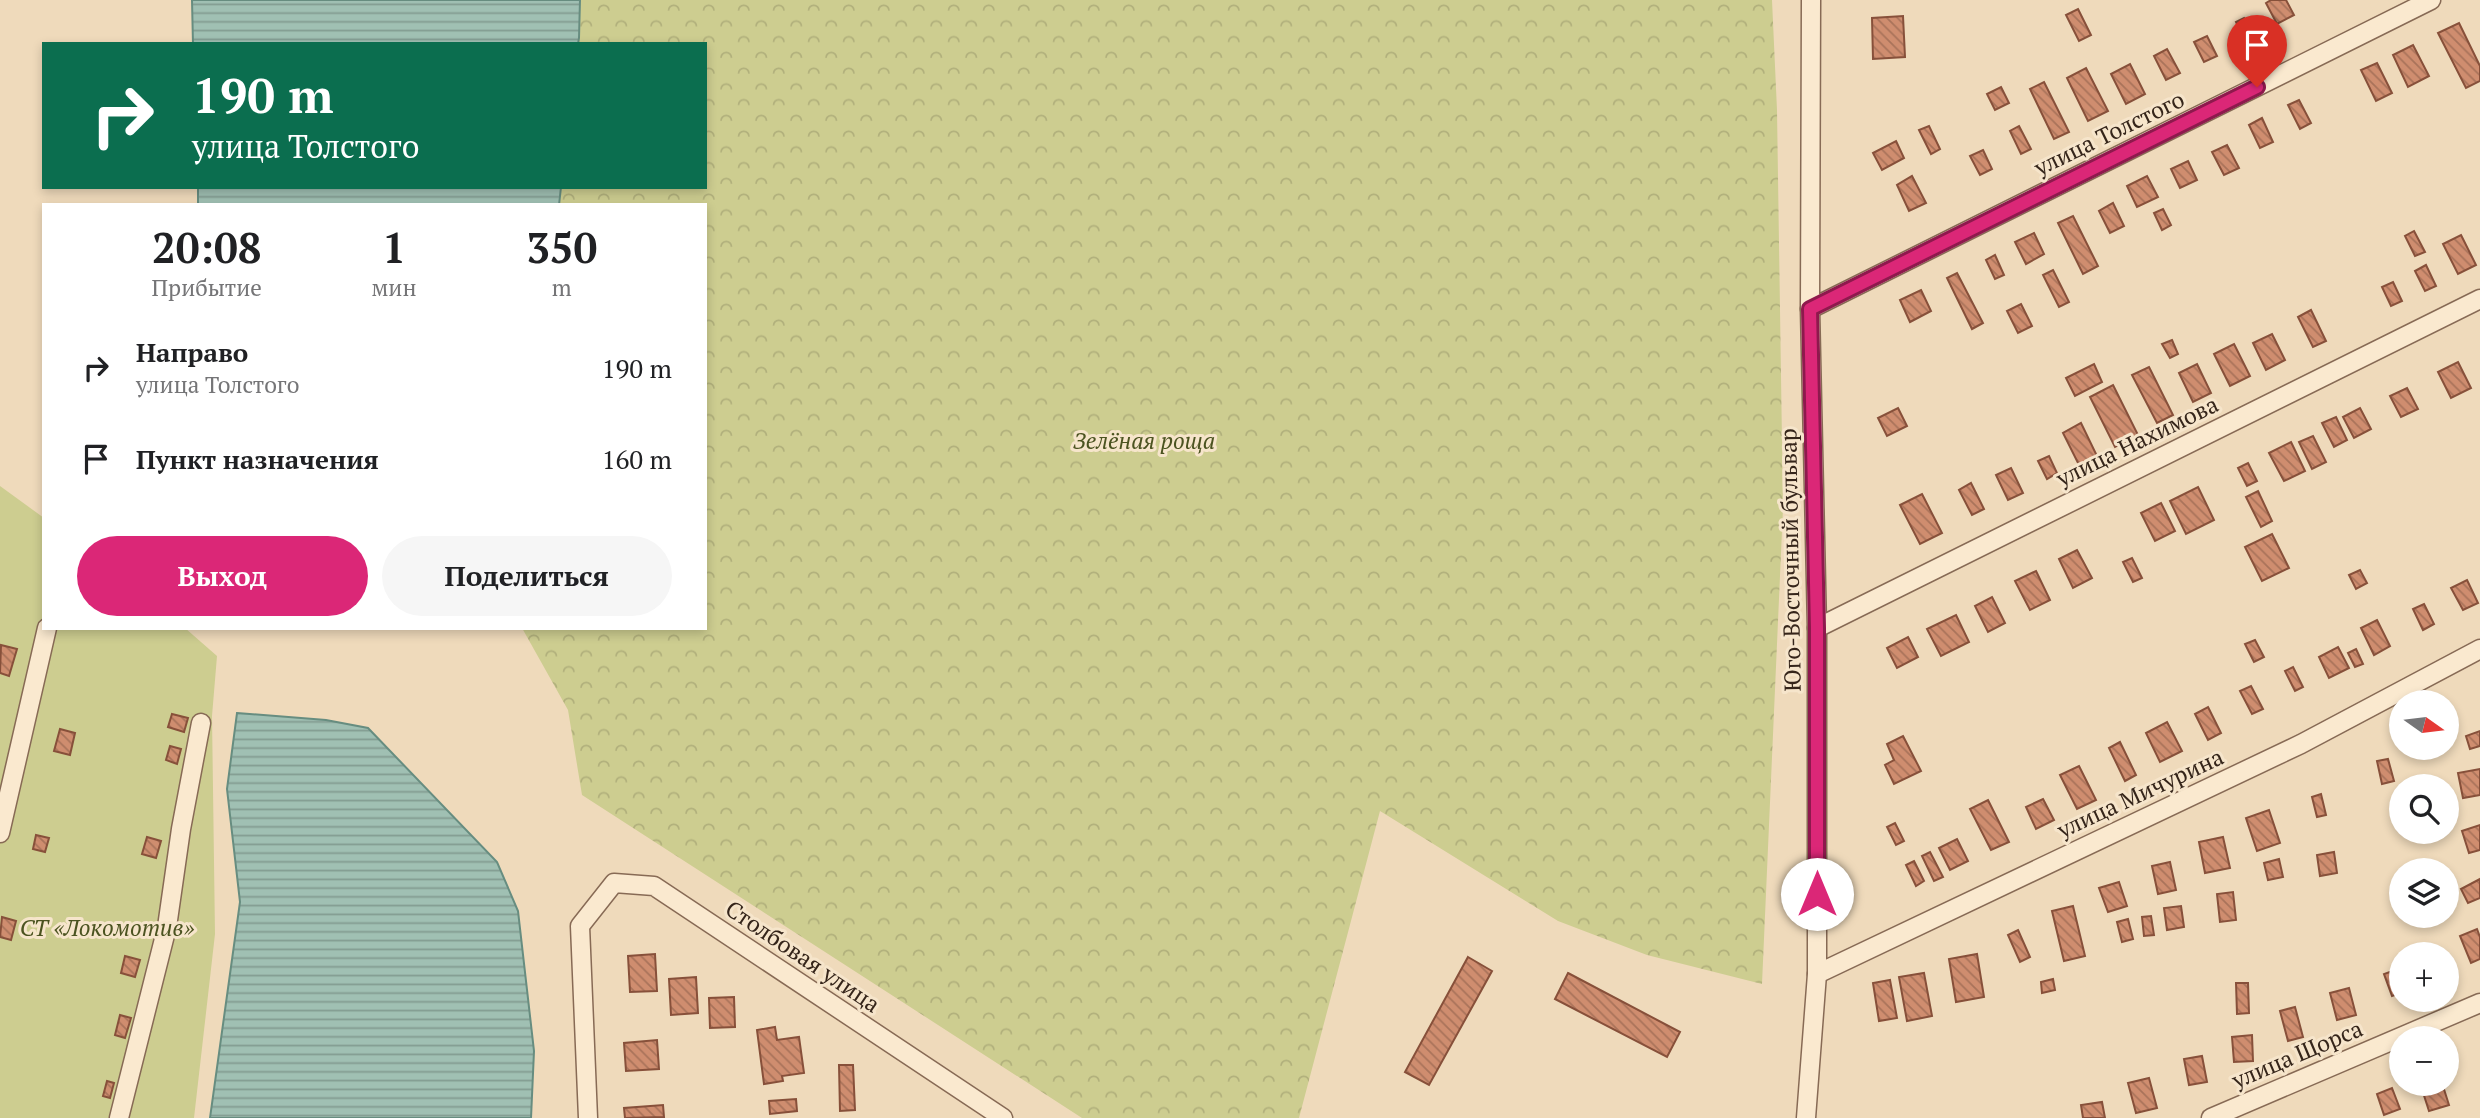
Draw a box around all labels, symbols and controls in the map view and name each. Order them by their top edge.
pin [2227,15,2287,87]
icon: arrive [2238,26,2276,64]
text: 190 m [192,62,334,127]
icon: right [77,70,168,161]
street label: улица Толстого [2028,83,2189,183]
text: улица Толстого [192,125,419,167]
text: 20:08 [152,219,261,275]
text: 1 [382,219,406,275]
text: 350 [526,219,597,275]
text: Прибытие [152,272,262,303]
text: мин [371,272,417,303]
text: m [552,272,572,303]
text: Направо [136,335,248,369]
icon: right [77,349,115,387]
text: 190 m [602,351,672,385]
text: улица Толстого [136,369,299,400]
street label: улица Нахимова [2050,388,2224,494]
park label: Зелёная роща [1073,425,1215,456]
street label: Юго-Восточный бульвар [1772,428,1808,692]
icon: arrive [77,440,115,478]
text: Пункт назначения [136,442,379,476]
text: 160 m [602,442,672,476]
button: Выход [77,536,368,616]
button: Поделиться [382,536,672,616]
north arrow [2389,690,2459,760]
map controls [2389,690,2459,1096]
street label: улица Мичурина [2051,741,2229,846]
button: search [2389,774,2459,844]
position arrow [1780,857,1854,931]
button: layers [2389,858,2459,928]
street label: Столбовая улица [720,893,887,1019]
park label: СТ «Локомотив» [20,912,195,943]
button: + [2389,942,2459,1012]
street label: улица Щорса [2226,1012,2367,1096]
button: − [2389,1026,2459,1096]

